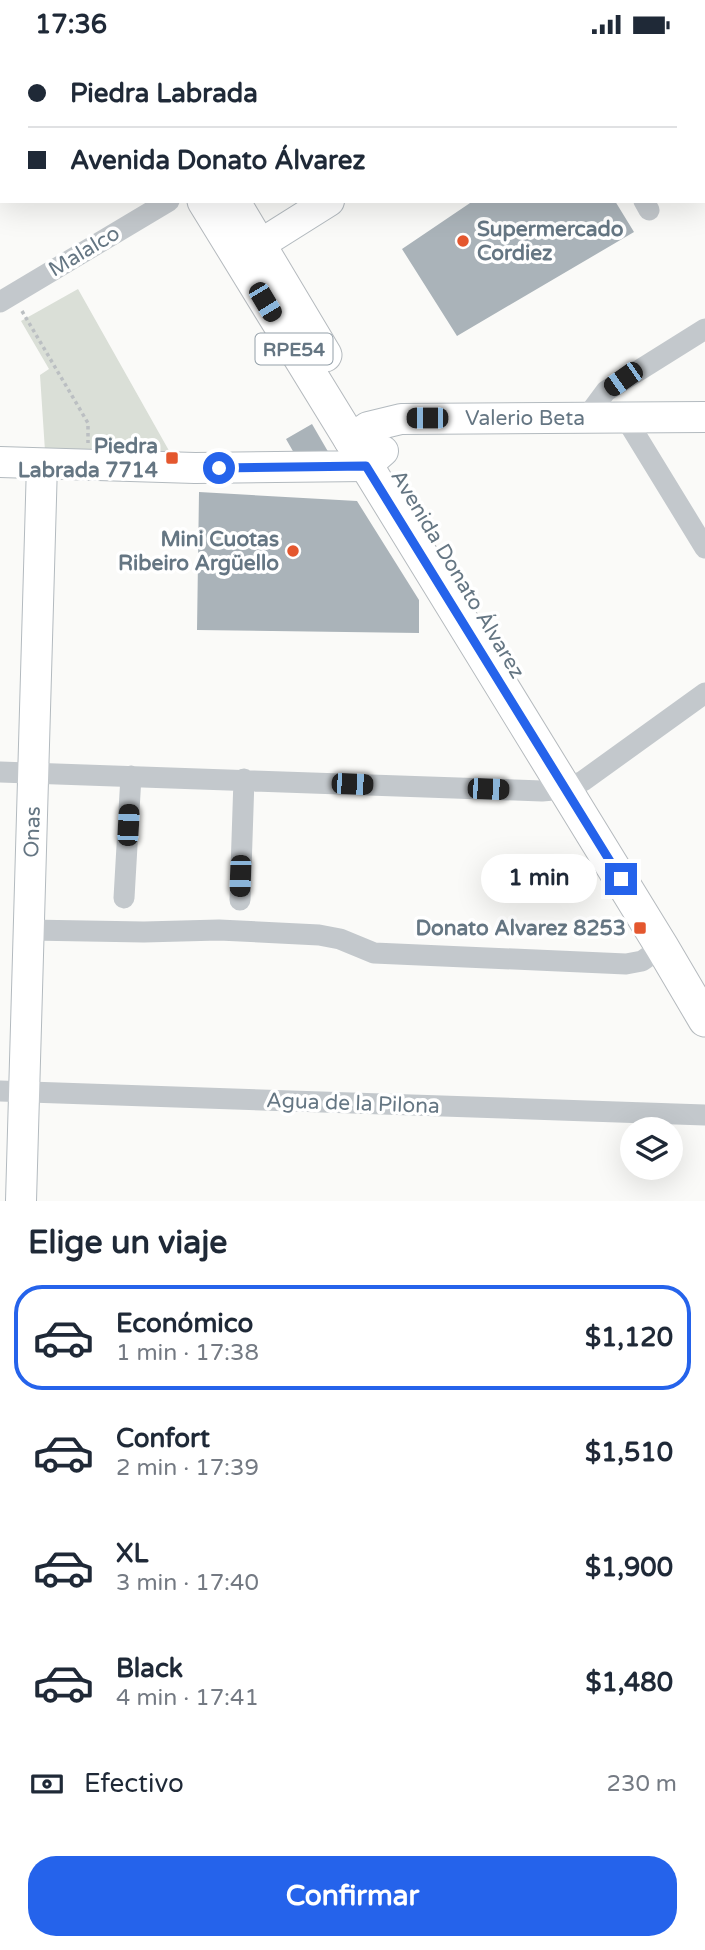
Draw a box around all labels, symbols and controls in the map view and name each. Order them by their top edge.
text: 17:36 [35,9,107,40]
text: Piedra Labrada [70,78,258,109]
text: Avenida Donato Álvarez [70,145,365,176]
place label: Supermercado Cordiez [477,217,624,266]
street label: Malalco [44,221,124,282]
marker: Supermercado Cordiez [455,233,471,249]
car [246,279,285,325]
road number: RPE54 [256,333,332,365]
car [600,358,647,400]
street label: Valerio Beta [465,406,585,431]
car [407,408,449,429]
place label: Piedra Labrada 7714 [18,434,158,483]
marker: Piedra Labrada 7714 [164,450,180,466]
route start [203,452,235,484]
street label: Avenida Donato Álvarez [385,466,530,683]
place label: Mini Cuotas Ribeiro Argüello [118,527,279,576]
marker: Mini Cuotas Ribeiro Argüello [285,543,301,559]
car [331,773,374,795]
car [467,778,510,800]
car [117,803,140,847]
street label: Onas [19,806,46,858]
car [229,855,252,897]
callout: 1 min [481,855,596,903]
route end [605,863,637,895]
text: 1 min [508,864,570,892]
place label: Donato Alvarez 8253 [416,916,626,941]
marker: Donato Alvarez 8253 [632,920,648,936]
street label: Agua de la Pilona [266,1088,440,1119]
map controls [620,1117,683,1180]
button: layers [620,1117,683,1180]
text: Elige un viaje [28,1224,227,1262]
icon: car [32,1306,95,1369]
text: Económico [116,1308,253,1339]
text: $1,120 [585,1322,673,1353]
text: 1 min · 17:38 [116,1339,259,1367]
icon: car [32,1421,95,1484]
text: Confort [116,1423,210,1454]
text: $1,510 [585,1437,673,1468]
text: 2 min · 17:39 [116,1454,259,1482]
icon: car [32,1536,95,1599]
text: XL [116,1538,148,1569]
text: $1,900 [585,1552,673,1583]
text: 3 min · 17:40 [116,1569,259,1597]
icon: car [32,1651,95,1714]
text: Black [116,1653,183,1684]
text: $1,480 [585,1667,673,1698]
text: 4 min · 17:41 [116,1684,259,1712]
icon: cash [28,1765,66,1803]
text: Efectivo [84,1768,184,1799]
text: 230 m [607,1770,677,1798]
button: Confirmar [28,1856,677,1936]

